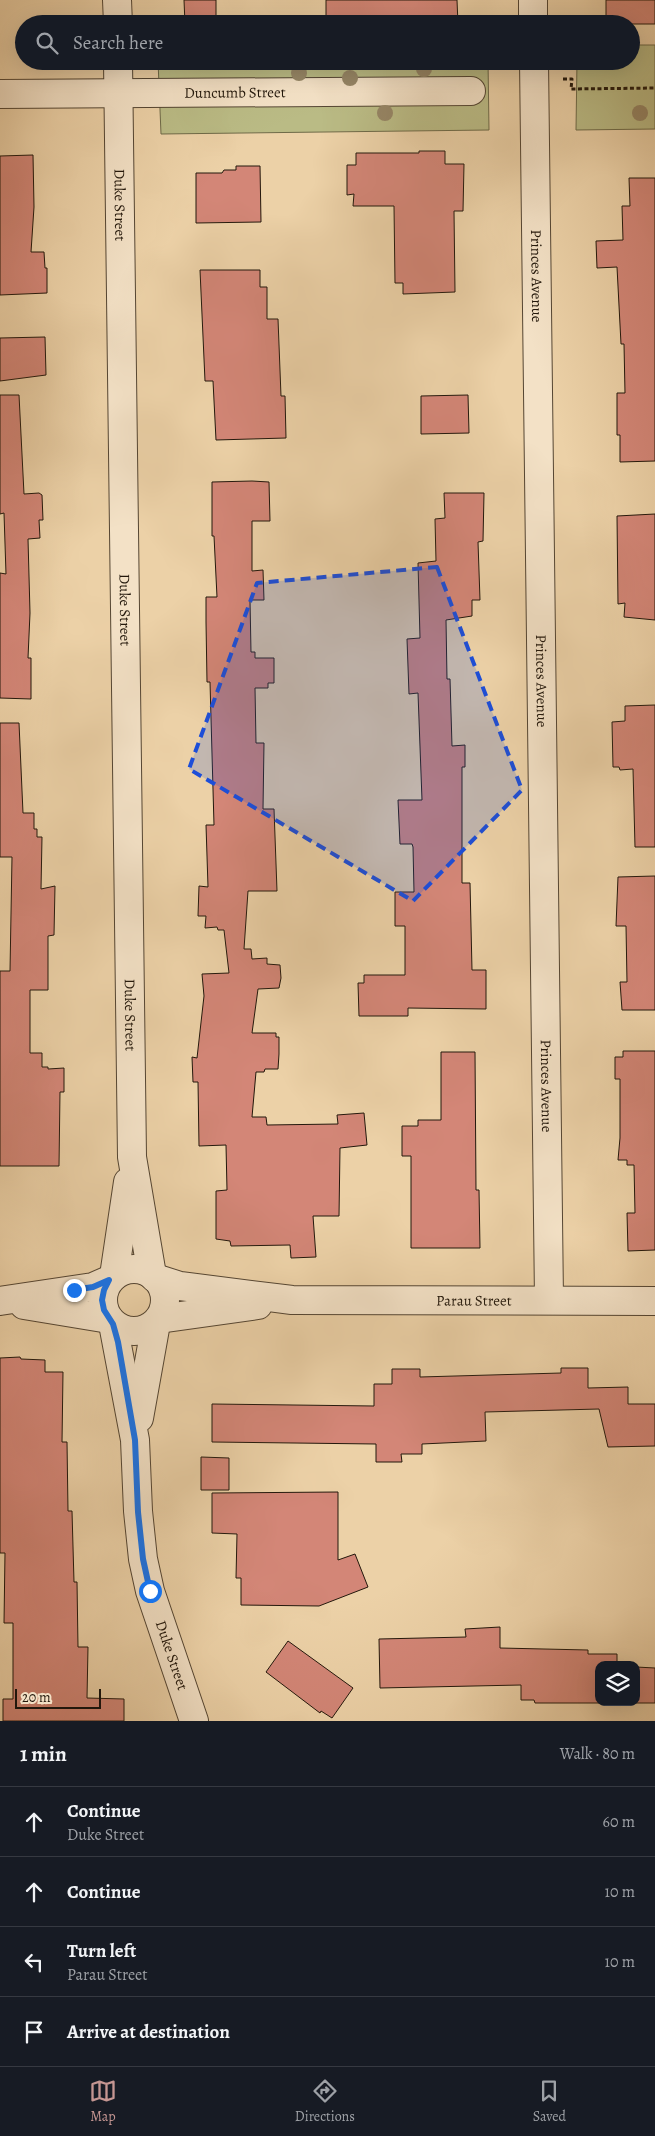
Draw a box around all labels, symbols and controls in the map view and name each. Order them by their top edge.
search box [15,15,640,70]
icon: search [33,29,61,57]
text: Search here [73,30,163,56]
street label: Duncumb Street [184,82,286,103]
street label: Duke Street [109,169,130,241]
street label: Princes Avenue [526,229,547,323]
street label: Duke Street [115,574,135,646]
street label: Princes Avenue [531,634,552,728]
street label: Duke Street [120,979,141,1051]
street label: Princes Avenue [536,1039,557,1133]
route end [63,1279,86,1302]
street label: Parau Street [436,1290,512,1311]
route start [139,1580,162,1603]
street label: Duke Street [151,1618,193,1693]
map controls [595,1661,640,1706]
button: layers [595,1661,640,1706]
scale bar [15,1686,101,1709]
text: 20 m [22,1688,51,1707]
text: 1 min [20,1740,67,1768]
text: Walk · 80 m [560,1743,635,1765]
text: Continue [67,1798,141,1824]
icon: ahead [20,1808,48,1836]
text: 60 m [603,1811,635,1833]
text: Duke Street [67,1824,144,1846]
icon: ahead [20,1878,48,1906]
text: Continue [67,1879,141,1905]
text: 10 m [605,1881,635,1903]
text: Turn left [67,1938,136,1964]
icon: left [20,1948,48,1976]
text: 10 m [605,1951,635,1973]
text: Parau Street [67,1964,148,1986]
icon: arrive [20,2018,48,2046]
text: Arrive at destination [67,2019,230,2045]
tab: Map [89,2077,117,2126]
tab: Directions [295,2077,355,2126]
tab: Saved [533,2077,566,2126]

